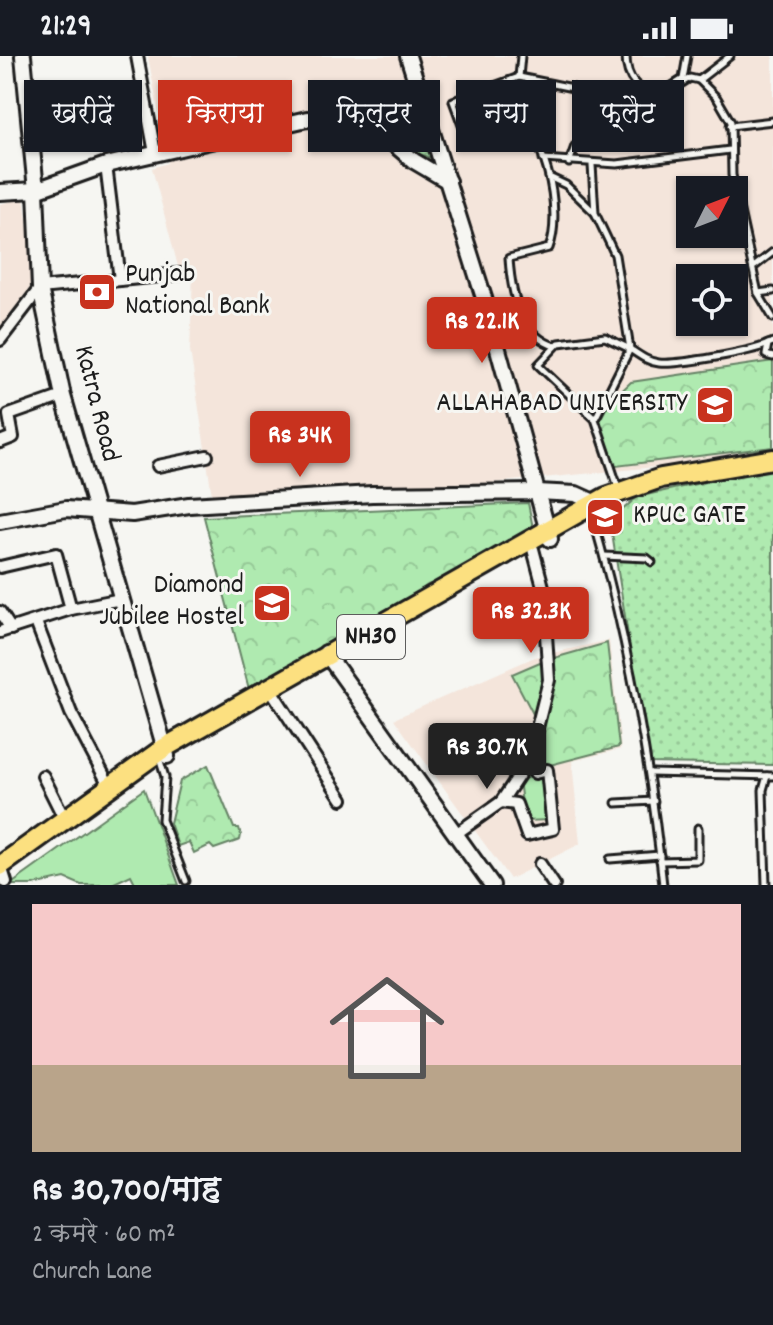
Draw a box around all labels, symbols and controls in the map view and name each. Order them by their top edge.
text: 21:29 [40,7,92,50]
chip: खरीदें [24,80,142,152]
chip: किराया [158,80,292,152]
chip: फ़िल्टर [308,80,440,152]
chip: नया [456,80,556,152]
chip: फ़्लैट [572,80,684,152]
north arrow [676,176,748,248]
map controls [676,176,748,336]
place label: Punjab National Bank [125,256,270,328]
button: locate [676,264,748,336]
bank icon: Punjab National Bank [76,271,118,313]
pin: Rs 22.1K [399,297,565,365]
text: Rs 22.1K [445,304,519,341]
street label: Katra Road [61,342,129,466]
school or university icon: ALLAHABAD UNIVERSITY [694,384,736,426]
place label: ALLAHABAD UNIVERSITY [436,385,688,425]
pin: Rs 34K [235,411,365,479]
text: Rs 34K [268,418,332,455]
school or university icon: KPUC GATE [584,496,626,538]
place label: KPUC GATE [633,497,746,537]
place label: Diamond Jubilee Hostel [99,567,244,639]
school or university icon: Diamond Jubilee Hostel [251,582,293,624]
pin: Rs 32.3K [448,587,614,655]
text: Rs 32.3K [491,594,571,631]
road number: NH30 [337,615,405,659]
pin: Rs 30.7K [404,723,570,791]
text: Rs 30.7K [446,730,528,767]
icon: home [315,956,459,1100]
text: Rs 30,700/माह [32,1168,220,1217]
text: 2 कमरे · 60 m² [32,1217,175,1254]
text: Church Lane [32,1254,152,1291]

